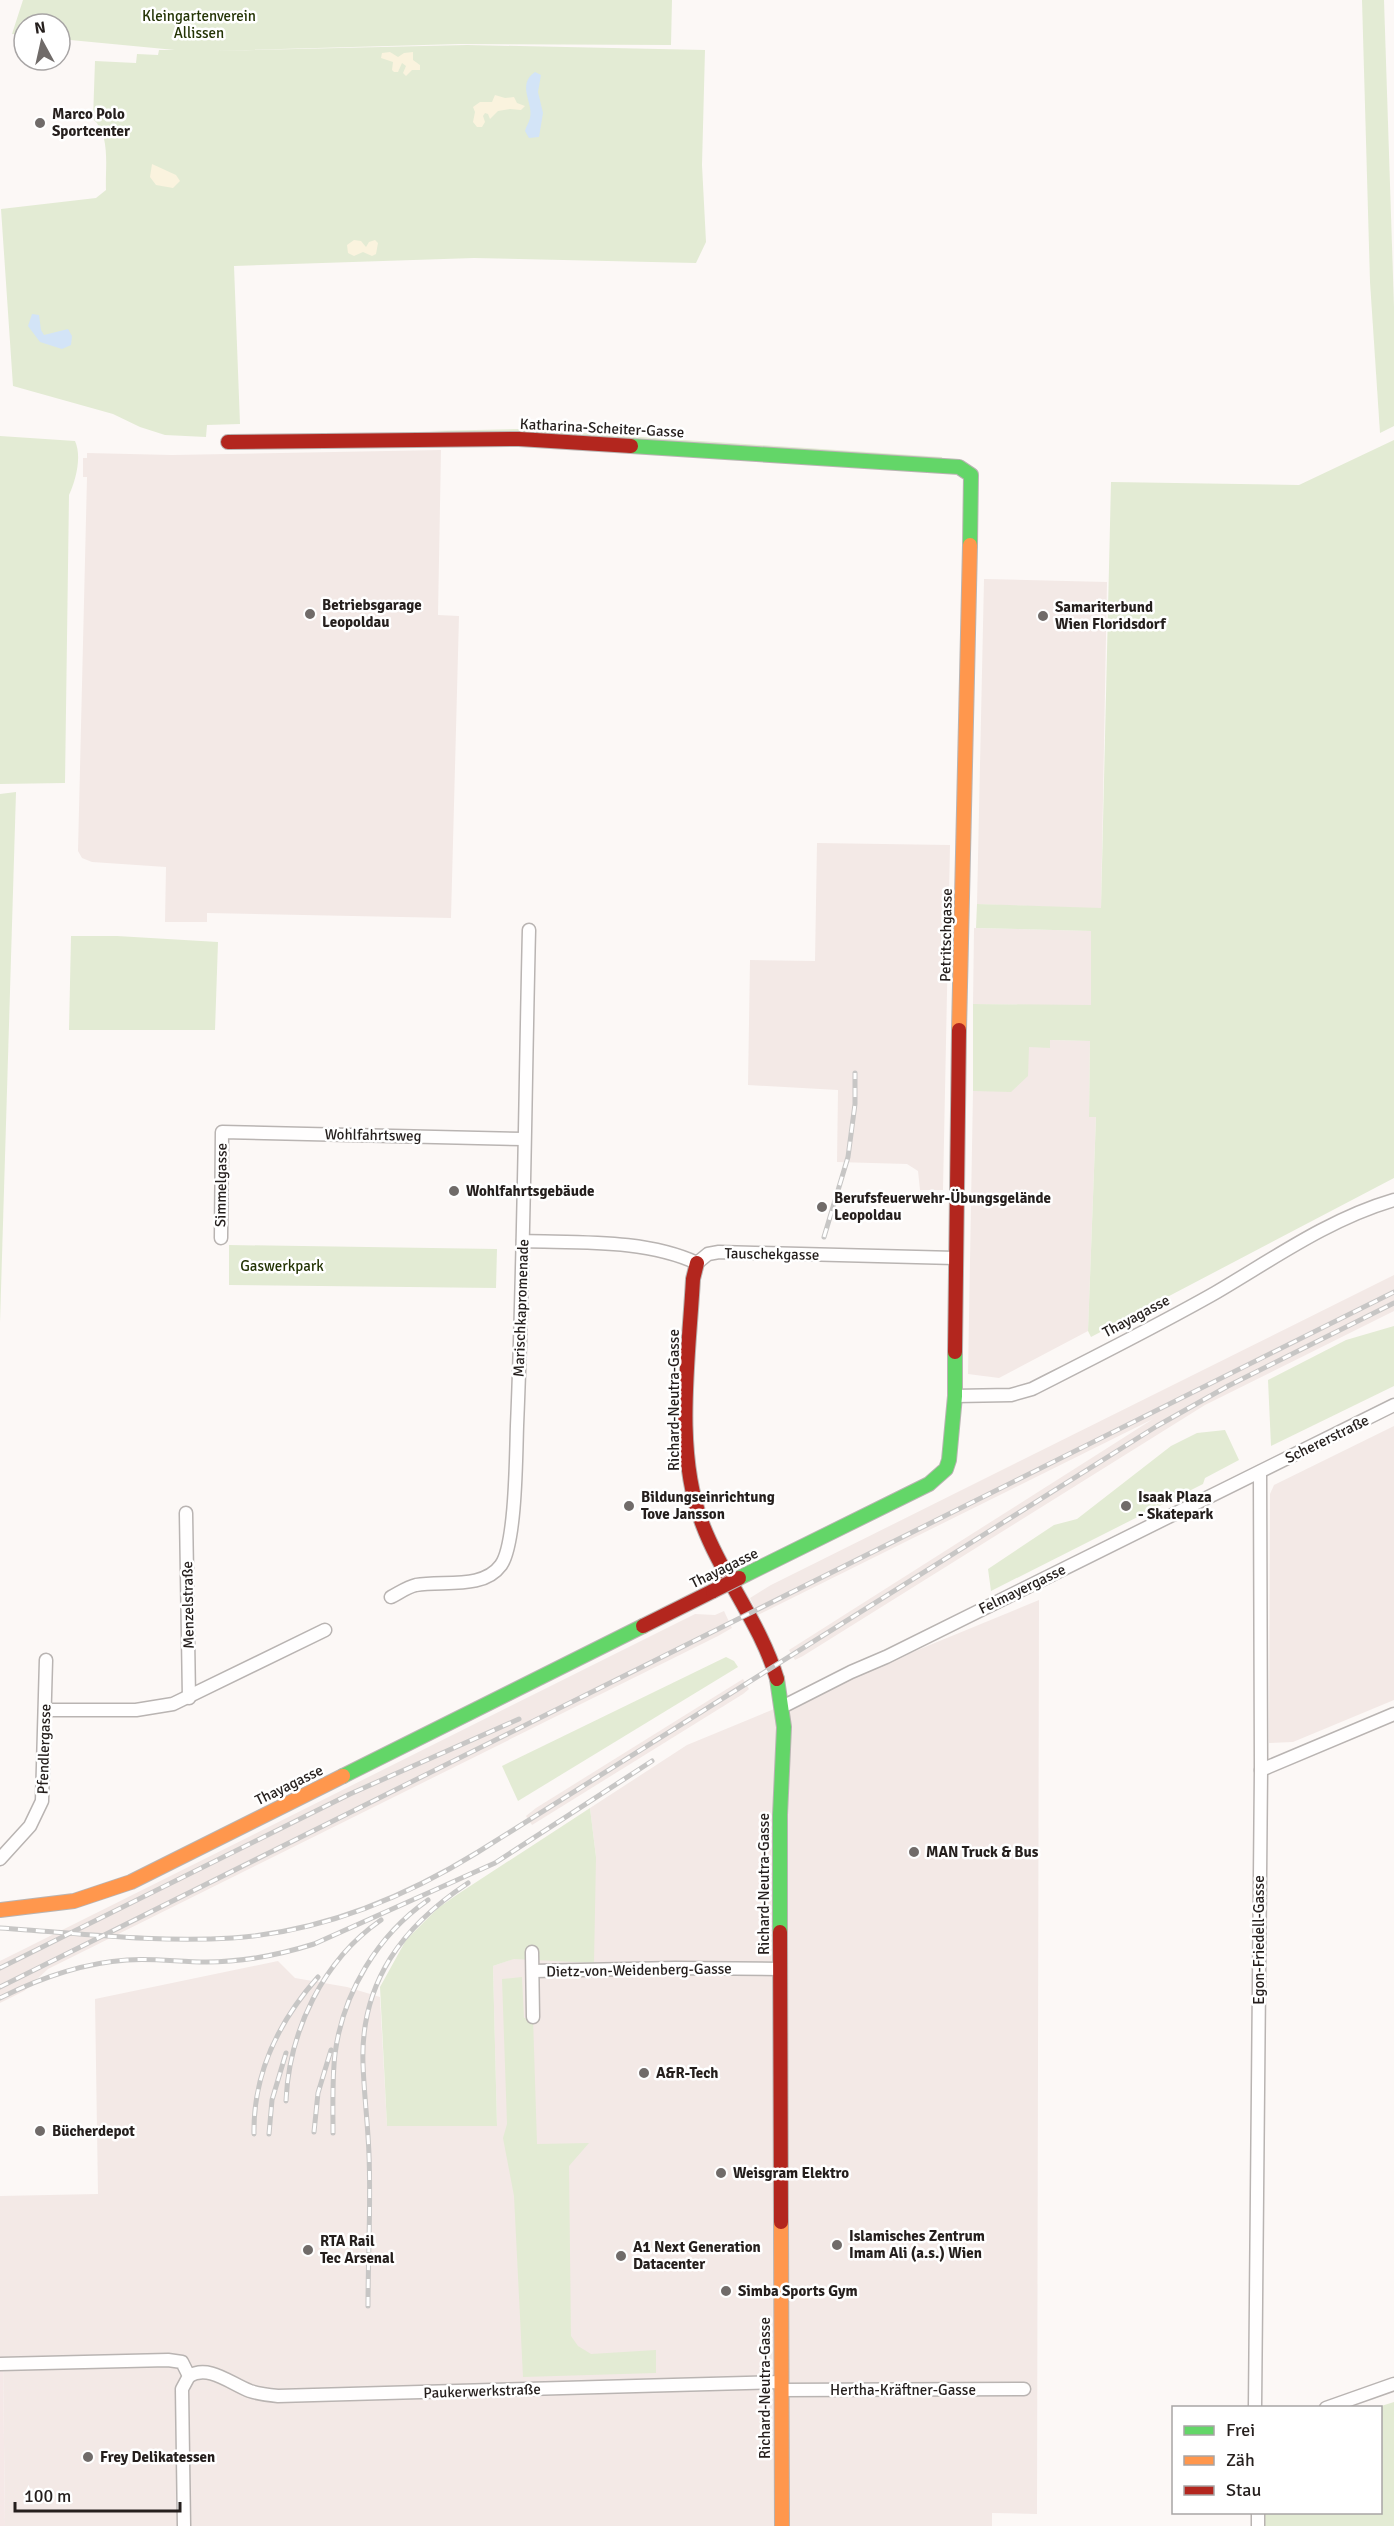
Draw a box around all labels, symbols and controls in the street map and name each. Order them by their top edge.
park label: Kleingartenverein Allissen [142,7,256,42]
north arrow [12,12,72,72]
text: N [33,17,47,39]
place label: Marco Polo Sportcenter [52,105,130,140]
marker: Marco Polo Sportcenter [33,116,47,130]
street label: Katharina-Scheiter-Gasse [519,415,685,441]
place label: Betriebsgarage Leopoldau [322,596,422,631]
place label: Samariterbund Wien Floridsdorf [1055,598,1167,633]
marker: Betriebsgarage Leopoldau [303,607,317,621]
marker: Samariterbund Wien Floridsdorf [1036,609,1050,623]
street label: Petritschgasse [936,888,956,982]
street label: Wohlfahrtsweg [324,1125,422,1145]
street label: Simmelgasse [211,1143,231,1227]
place label: Wohlfahrtsgebäude [466,1182,594,1200]
marker: Wohlfahrtsgebäude [447,1184,461,1198]
place label: Berufsfeuerwehr-Übungsgelände Leopoldau [834,1189,1051,1224]
marker: Berufsfeuerwehr-Übungsgelände Leopoldau [815,1200,829,1214]
street label: Marischkapromenade [510,1239,532,1377]
street label: Tauschekgasse [724,1244,820,1264]
park label: Gaswerkpark [240,1257,324,1275]
street label: Thayagasse [1099,1291,1173,1341]
street label: Richard-Neutra-Gasse [665,1329,683,1471]
street label: Schererstraße [1282,1411,1372,1467]
place label: Bildungseinrichtung Tove Jansson [641,1488,775,1523]
place label: Isaak Plaza - Skatepark [1138,1488,1213,1523]
marker: Bildungseinrichtung Tove Jansson [622,1499,636,1513]
marker: Isaak Plaza - Skatepark [1119,1499,1133,1513]
street label: Thayagasse [687,1544,761,1592]
street label: Felmayergasse [976,1560,1068,1618]
street label: Menzelstraße [178,1561,198,1649]
street label: Pfendlergasse [33,1703,55,1795]
street label: Thayagasse [252,1761,326,1809]
street label: Richard-Neutra-Gasse [755,1813,773,1955]
place label: MAN Truck & Bus [926,1843,1039,1861]
marker: MAN Truck & Bus [907,1845,921,1859]
street label: Egon-Friedell-Gasse [1250,1875,1268,2005]
street label: Dietz-von-Weidenberg-Gasse [546,1959,732,1981]
place label: A&R-Tech [656,2064,718,2082]
marker: A&R-Tech [637,2066,651,2080]
place label: Bücherdepot [52,2122,135,2140]
marker: Bücherdepot [33,2124,47,2138]
place label: Weisgram Elektro [733,2164,849,2182]
marker: Weisgram Elektro [714,2166,728,2180]
place label: Islamisches Zentrum Imam Ali (a.s.) Wien [849,2227,985,2262]
place label: RTA Rail Tec Arsenal [320,2232,395,2267]
place label: A1 Next Generation Datacenter [633,2238,761,2273]
marker: Islamisches Zentrum Imam Ali (a.s.) Wien [830,2238,844,2252]
marker: RTA Rail Tec Arsenal [301,2243,315,2257]
marker: A1 Next Generation Datacenter [614,2249,628,2263]
place label: Simba Sports Gym [738,2282,858,2300]
marker: Simba Sports Gym [719,2284,733,2298]
street label: Richard-Neutra-Gasse [756,2317,774,2459]
street label: Paukerwerkstraße [423,2380,541,2402]
street label: Hertha-Kräftner-Gasse [830,2381,976,2399]
legend [1172,2406,1382,2514]
text: Frei [1226,2419,1255,2441]
place label: Frey Delikatessen [100,2448,215,2466]
text: Zäh [1226,2449,1255,2471]
marker: Frey Delikatessen [81,2450,95,2464]
scale bar [15,2475,180,2513]
text: Stau [1226,2479,1261,2501]
text: 100 m [24,2485,71,2507]

